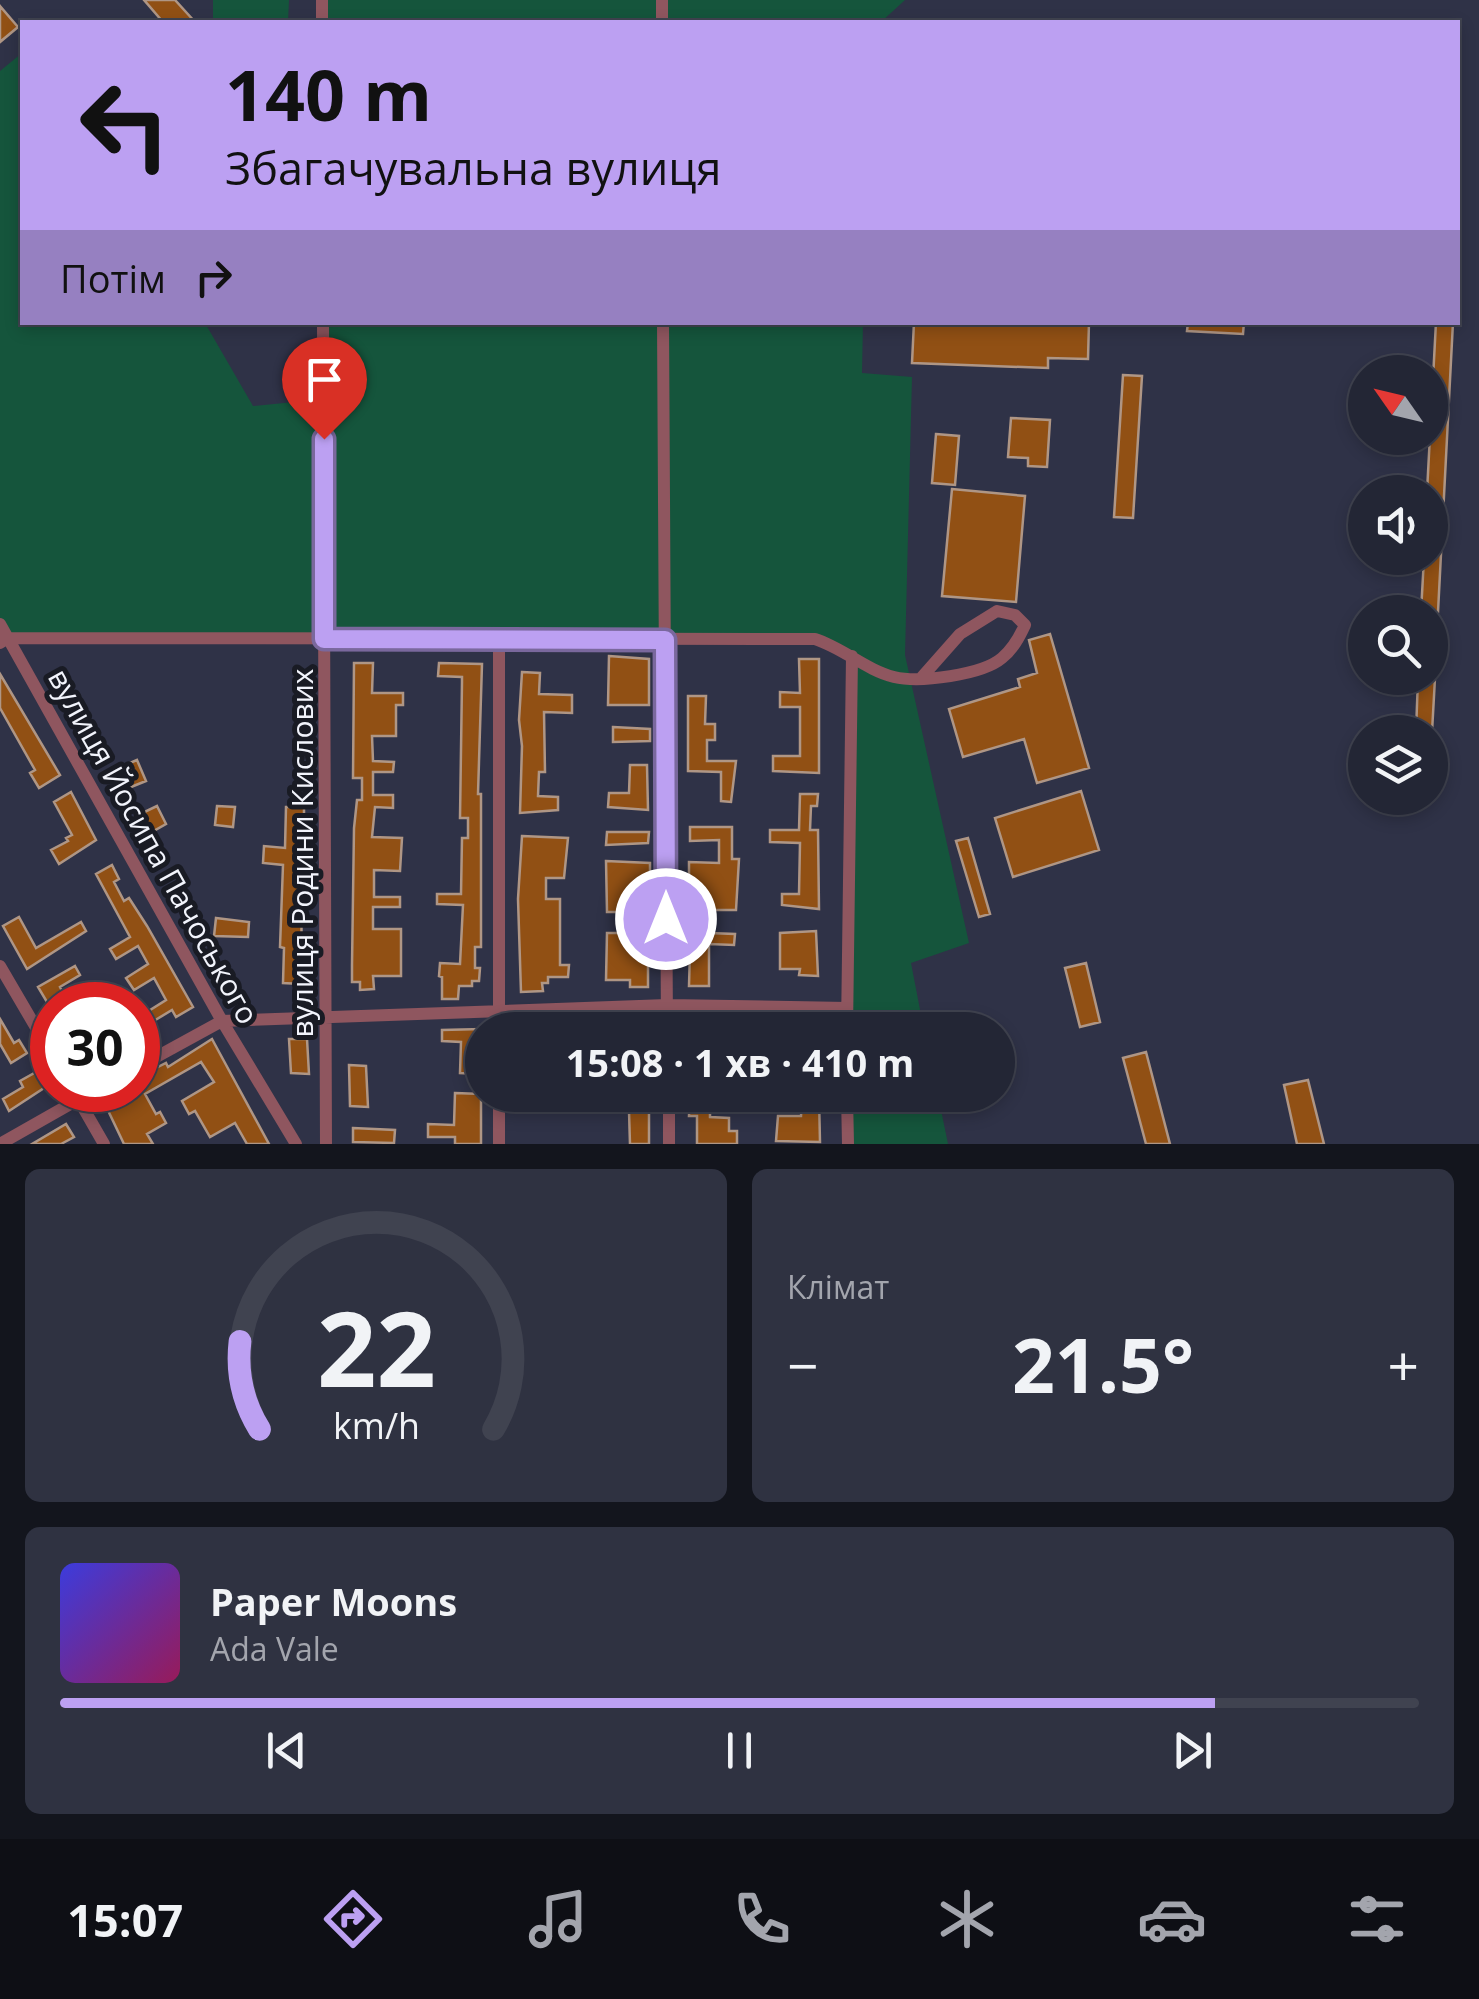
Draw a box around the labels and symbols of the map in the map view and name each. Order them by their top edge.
pin [282,337,367,440]
north arrow [1348,355,1448,455]
street label: вулиця Йосипа Пачоського [39,661,269,1031]
street label: вулиця Родини Кислових [281,668,322,1037]
position arrow [614,867,718,971]
speed limit sign: 30 [30,982,160,1112]

